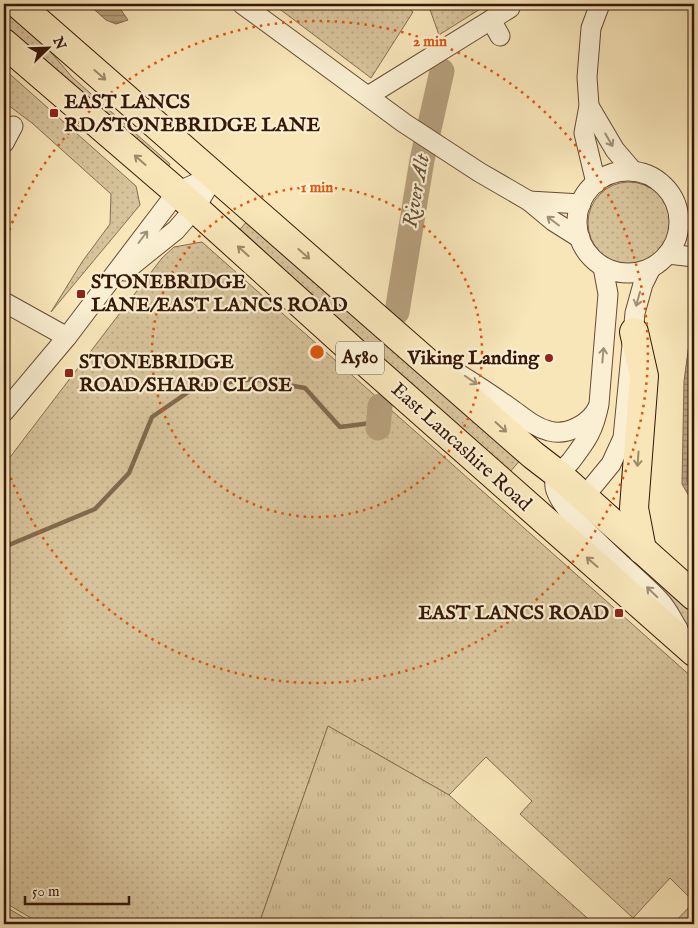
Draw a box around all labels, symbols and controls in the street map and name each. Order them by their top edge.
north arrow [22,22,72,72]
text: 2 min [413,32,447,51]
text: N [48,33,70,52]
one-way arrow [93,69,106,81]
place label: EAST LANCS RD/STONEBRIDGE LANE [64,90,320,138]
marker: EAST LANCS RD/STONEBRIDGE LANE [48,107,60,119]
one-way arrow [604,133,614,148]
water label: River Alt [397,151,437,230]
one-way arrow [133,154,146,166]
text: 1 min [301,178,333,197]
one-way arrow [546,216,560,226]
one-way arrow [137,231,148,244]
one-way arrow [236,245,249,257]
one-way arrow [297,248,310,259]
place label: STONEBRIDGE LANE/EAST LANCS ROAD [91,270,348,318]
marker: STONEBRIDGE LANE/EAST LANCS ROAD [75,288,87,300]
one-way arrow [633,291,642,307]
road number: A580 [336,342,384,374]
centre of rings [308,343,326,361]
place label: Viking Landing [407,346,540,371]
one-way arrow [599,348,608,364]
place label: STONEBRIDGE ROAD/SHARD CLOSE [79,350,292,398]
marker: Viking Landing [543,352,555,364]
marker: STONEBRIDGE ROAD/SHARD CLOSE [63,367,75,379]
one-way arrow [463,375,477,385]
street label: East Lancashire Road [386,377,537,517]
one-way arrow [495,422,508,433]
one-way arrow [633,451,643,467]
one-way arrow [586,557,599,568]
one-way arrow [645,586,658,598]
place label: EAST LANCS ROAD [418,601,609,626]
marker: EAST LANCS ROAD [613,607,625,619]
scale bar [25,873,129,905]
text: 50 m [32,882,60,901]

